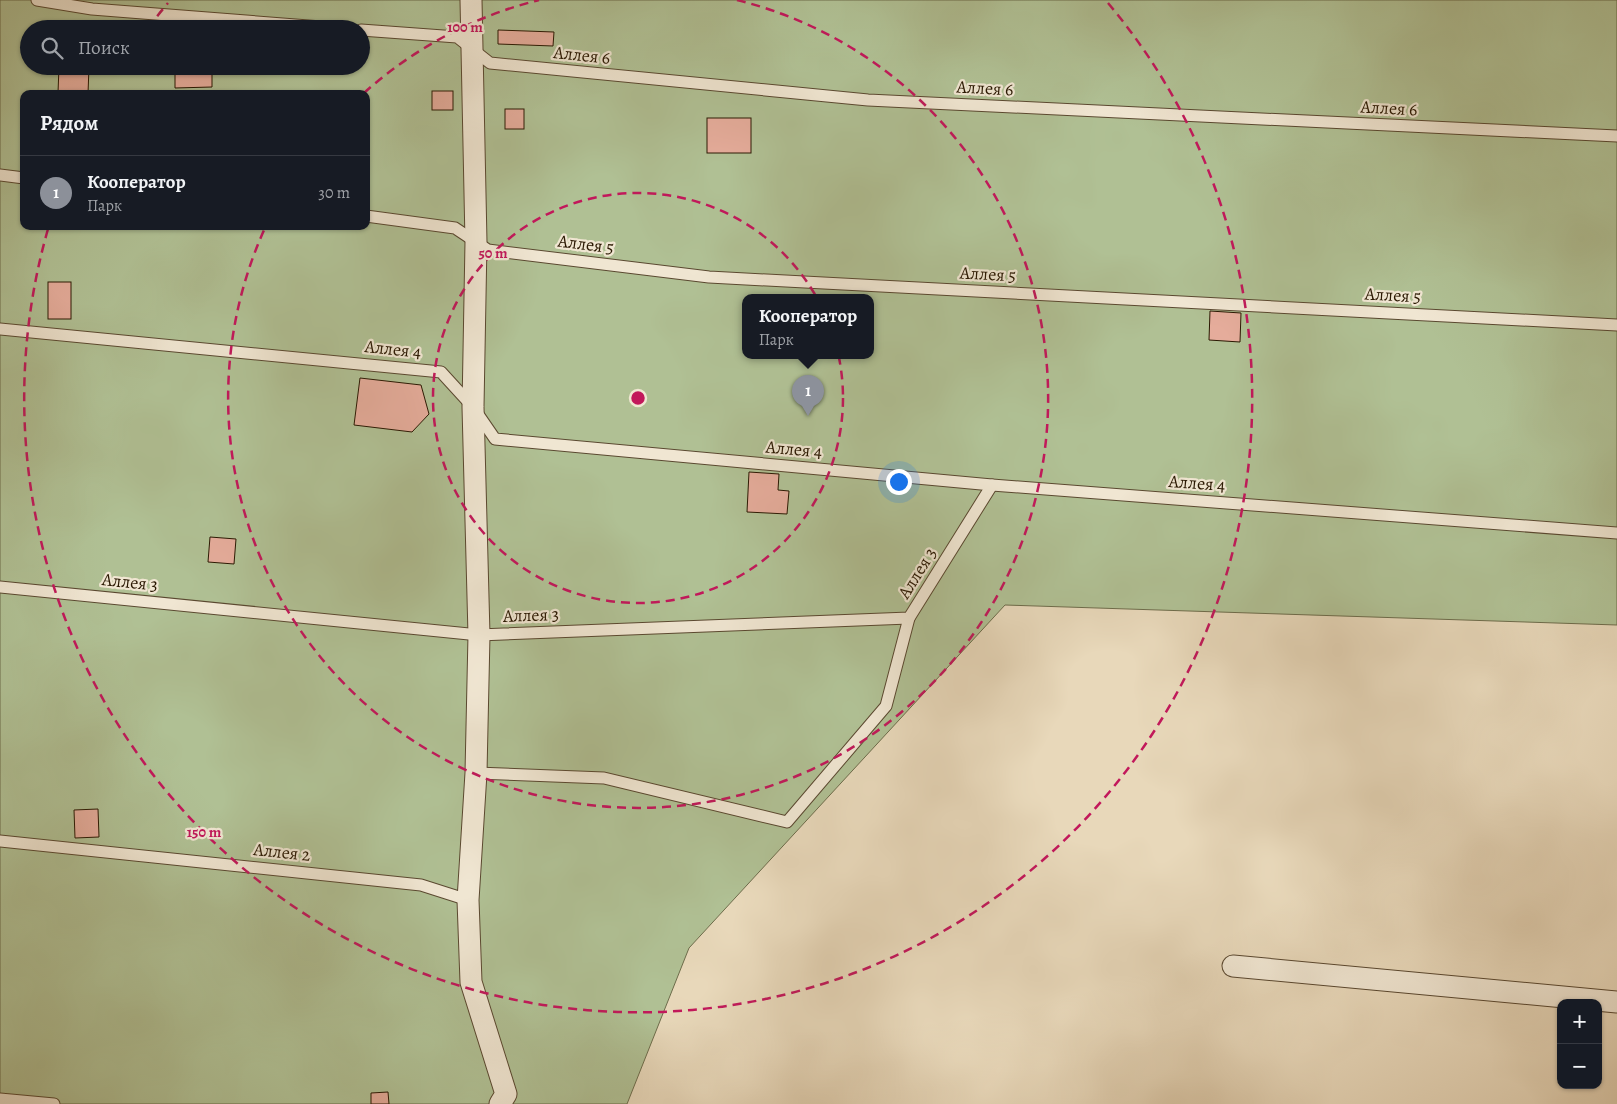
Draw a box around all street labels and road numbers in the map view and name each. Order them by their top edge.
street label: Аллея 6 [551,40,612,70]
street label: Аллея 6 [955,74,1014,101]
street label: Аллея 6 [1359,94,1418,121]
street label: Аллея 5 [556,229,615,259]
street label: Аллея 5 [958,260,1017,287]
street label: Аллея 5 [1363,281,1422,308]
street label: Аллея 4 [363,334,422,364]
street label: Аллея 4 [764,434,823,463]
street label: Аллея 4 [1167,469,1226,497]
street label: Аллея 3 [891,543,942,604]
street label: Аллея 3 [100,567,159,597]
street label: Аллея 3 [502,602,559,628]
street label: Аллея 2 [251,837,312,867]

